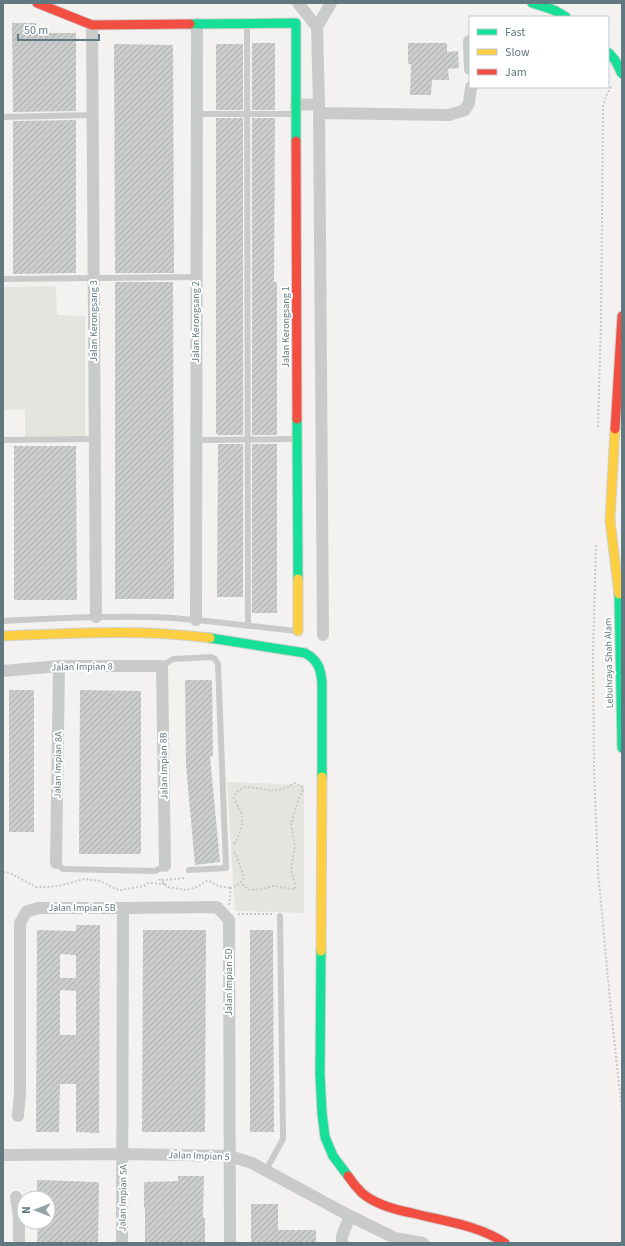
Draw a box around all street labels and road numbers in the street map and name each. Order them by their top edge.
street label: Jalan Kerongsang 3 [87,280,101,362]
street label: Jalan Kerongsang 2 [189,281,203,363]
street label: Jalan Kerongsang 1 [279,286,293,368]
street label: Lebuhraya Shah Alam [601,618,617,708]
street label: Jalan Impian 8 [51,659,113,675]
street label: Jalan Impian 8A [50,731,66,798]
street label: Jalan Impian 8B [156,732,172,800]
street label: Jalan Impian 5B [48,901,116,915]
street label: Jalan Impian 5D [222,948,236,1016]
street label: Jalan Impian 5 [168,1148,230,1164]
street label: Jalan Impian 5A [115,1164,131,1231]

